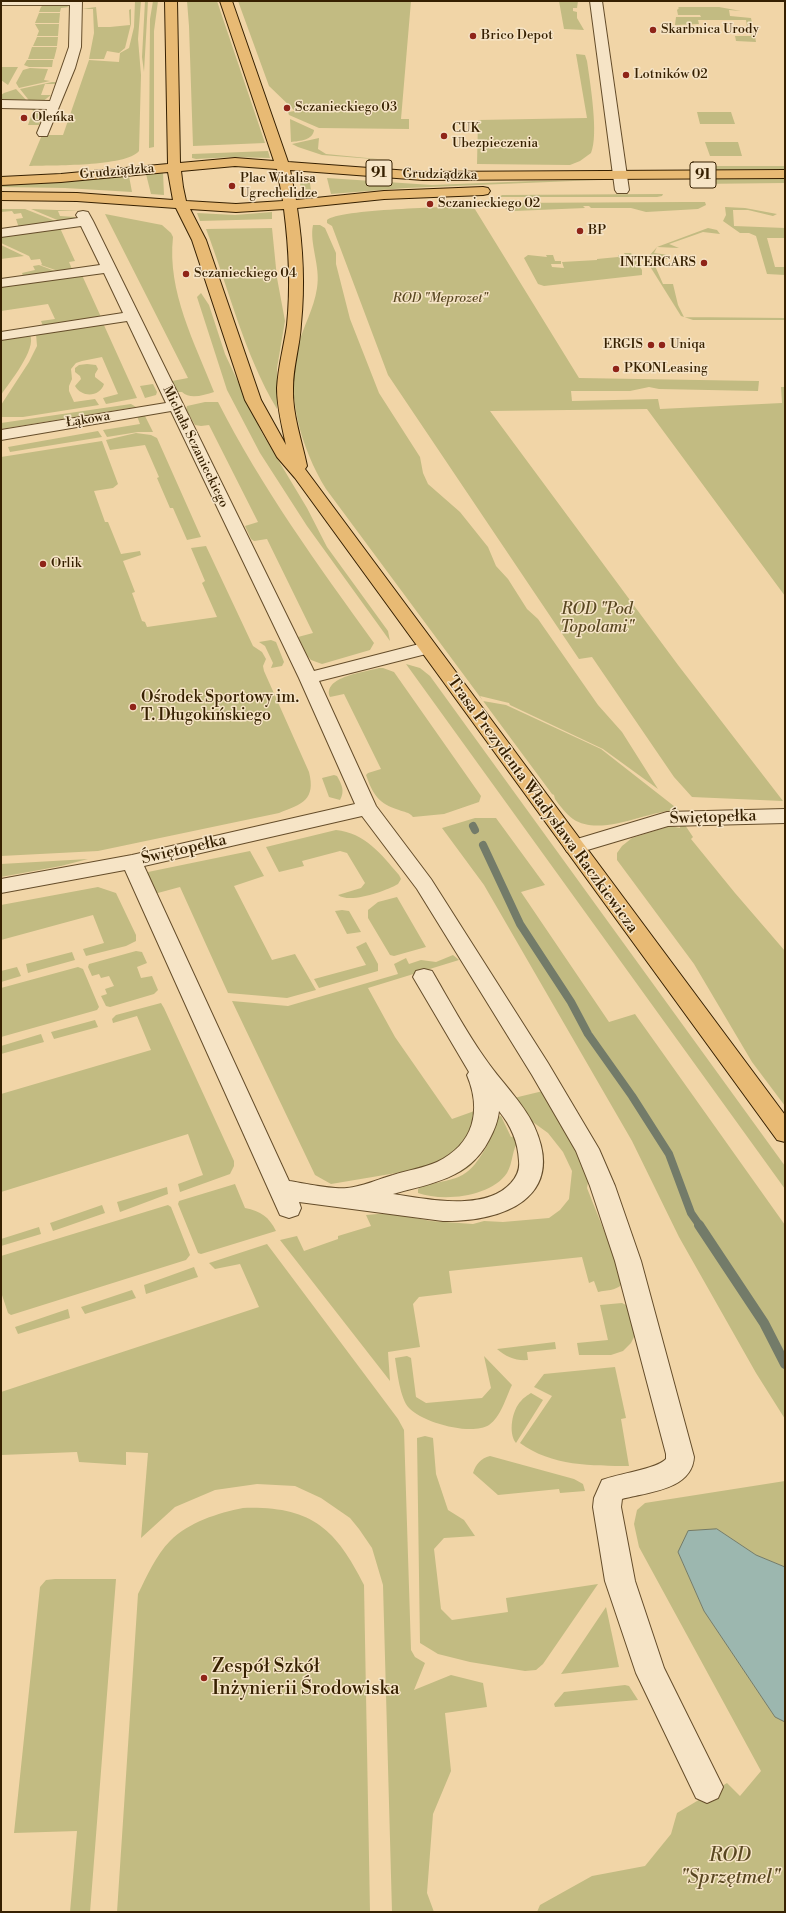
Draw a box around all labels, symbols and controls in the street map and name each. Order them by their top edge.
place label: Skarbnica Urody [661,22,759,38]
marker: Skarbnica Urody [648,25,658,35]
place label: Brico Depot [481,28,553,44]
marker: Brico Depot [468,31,478,41]
place label: Lotników 02 [634,67,708,83]
marker: Lotników 02 [621,70,631,80]
place label: Sczanieckiego 03 [295,100,397,116]
marker: Sczanieckiego 03 [282,103,292,113]
place label: Oleńka [32,110,74,126]
marker: Oleńka [19,113,29,123]
place label: CUK Ubezpieczenia [452,121,538,152]
marker: CUK Ubezpieczenia [439,131,449,141]
road number: 91 [366,160,392,186]
street label: Grudziądzka [79,161,155,183]
road number: 91 [690,162,716,188]
street label: Grudziądzka [402,167,478,183]
place label: Plac Witalisa Ugrechelidze [240,171,318,202]
marker: Plac Witalisa Ugrechelidze [227,181,237,191]
place label: Sczanieckiego 02 [438,196,540,212]
marker: Sczanieckiego 02 [425,199,435,209]
place label: BP [588,223,606,239]
marker: BP [575,226,585,236]
place label: INTERCARS [620,255,696,271]
marker: INTERCARS [699,258,709,268]
place label: Sczanieckiego 04 [194,266,297,282]
marker: Sczanieckiego 04 [181,269,191,279]
park label: ROD "Meprozet" [392,291,488,307]
place label: ERGIS [603,337,643,353]
place label: Uniqa [670,337,705,353]
marker: ERGIS [646,340,656,350]
marker: Uniqa [657,340,667,350]
place label: PKONLeasing [624,361,708,377]
marker: PKONLeasing [611,364,621,374]
street label: Michała Sczanieckiego [159,384,231,510]
street label: Łąkowa [65,409,111,431]
place label: Orlik [51,556,81,572]
marker: Orlik [38,559,48,569]
park label: ROD "Pod Topolami" [560,600,634,638]
street label: Trasa Prezydenta Władysława Raczkiewicza [442,673,642,937]
place label: Ośrodek Sportowy im. T. Długokińskiego [141,688,299,726]
marker: Ośrodek Sportowy im. T. Długokińskiego [128,702,138,712]
street label: Świętopełka [669,807,757,829]
street label: Świętopełka [140,831,228,869]
place label: Zespół Szkół Inżynierii Środowiska [212,1656,400,1700]
marker: Zespół Szkół Inżynierii Środowiska [199,1673,209,1683]
park label: ROD "Sprzętmel" [680,1845,780,1889]

